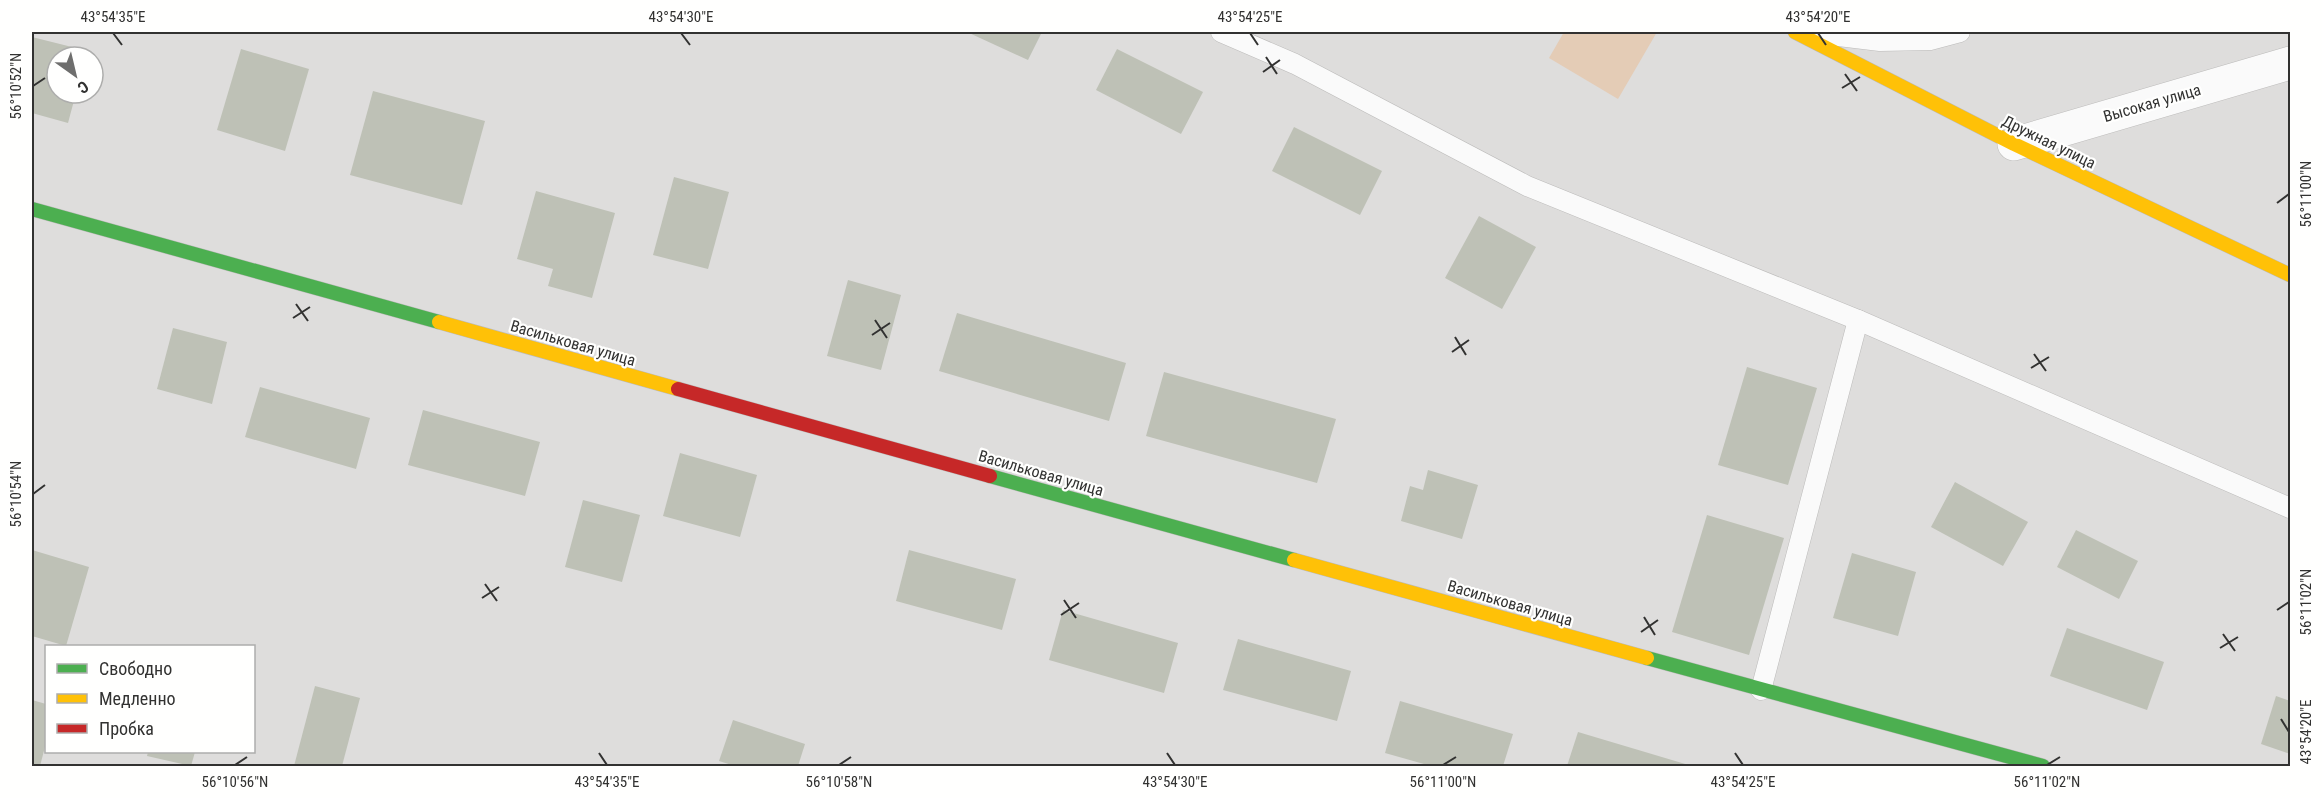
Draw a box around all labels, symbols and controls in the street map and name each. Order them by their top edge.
text: 43°54'35"E [81,8,145,26]
text: 43°54'30"E [649,8,713,26]
text: 43°54'25"E [1218,8,1282,26]
text: 43°54'20"E [1786,8,1850,26]
north arrow [45,45,105,105]
text: 56°10'52"N [7,53,25,119]
text: С [74,77,92,97]
street label: Высокая улица [2101,80,2203,126]
street label: Дружная улица [1999,111,2099,173]
text: 56°11'00"N [2297,161,2315,227]
street label: Васильковая улица [508,316,638,370]
street label: Васильковая улица [976,446,1106,500]
text: 56°10'54"N [7,461,25,527]
text: 56°11'02"N [2297,569,2315,635]
street label: Васильковая улица [1445,576,1575,630]
legend [45,645,255,753]
text: Свободно [99,658,172,679]
text: Медленно [99,688,176,709]
text: 43°54'20"E [2297,700,2315,764]
text: Пробка [99,718,154,739]
text: 56°10'56"N [202,773,268,791]
text: 43°54'35"E [575,773,639,791]
text: 56°10'58"N [806,773,872,791]
text: 43°54'30"E [1143,773,1207,791]
text: 56°11'00"N [1410,773,1476,791]
text: 43°54'25"E [1711,773,1775,791]
text: 56°11'02"N [2014,773,2080,791]

